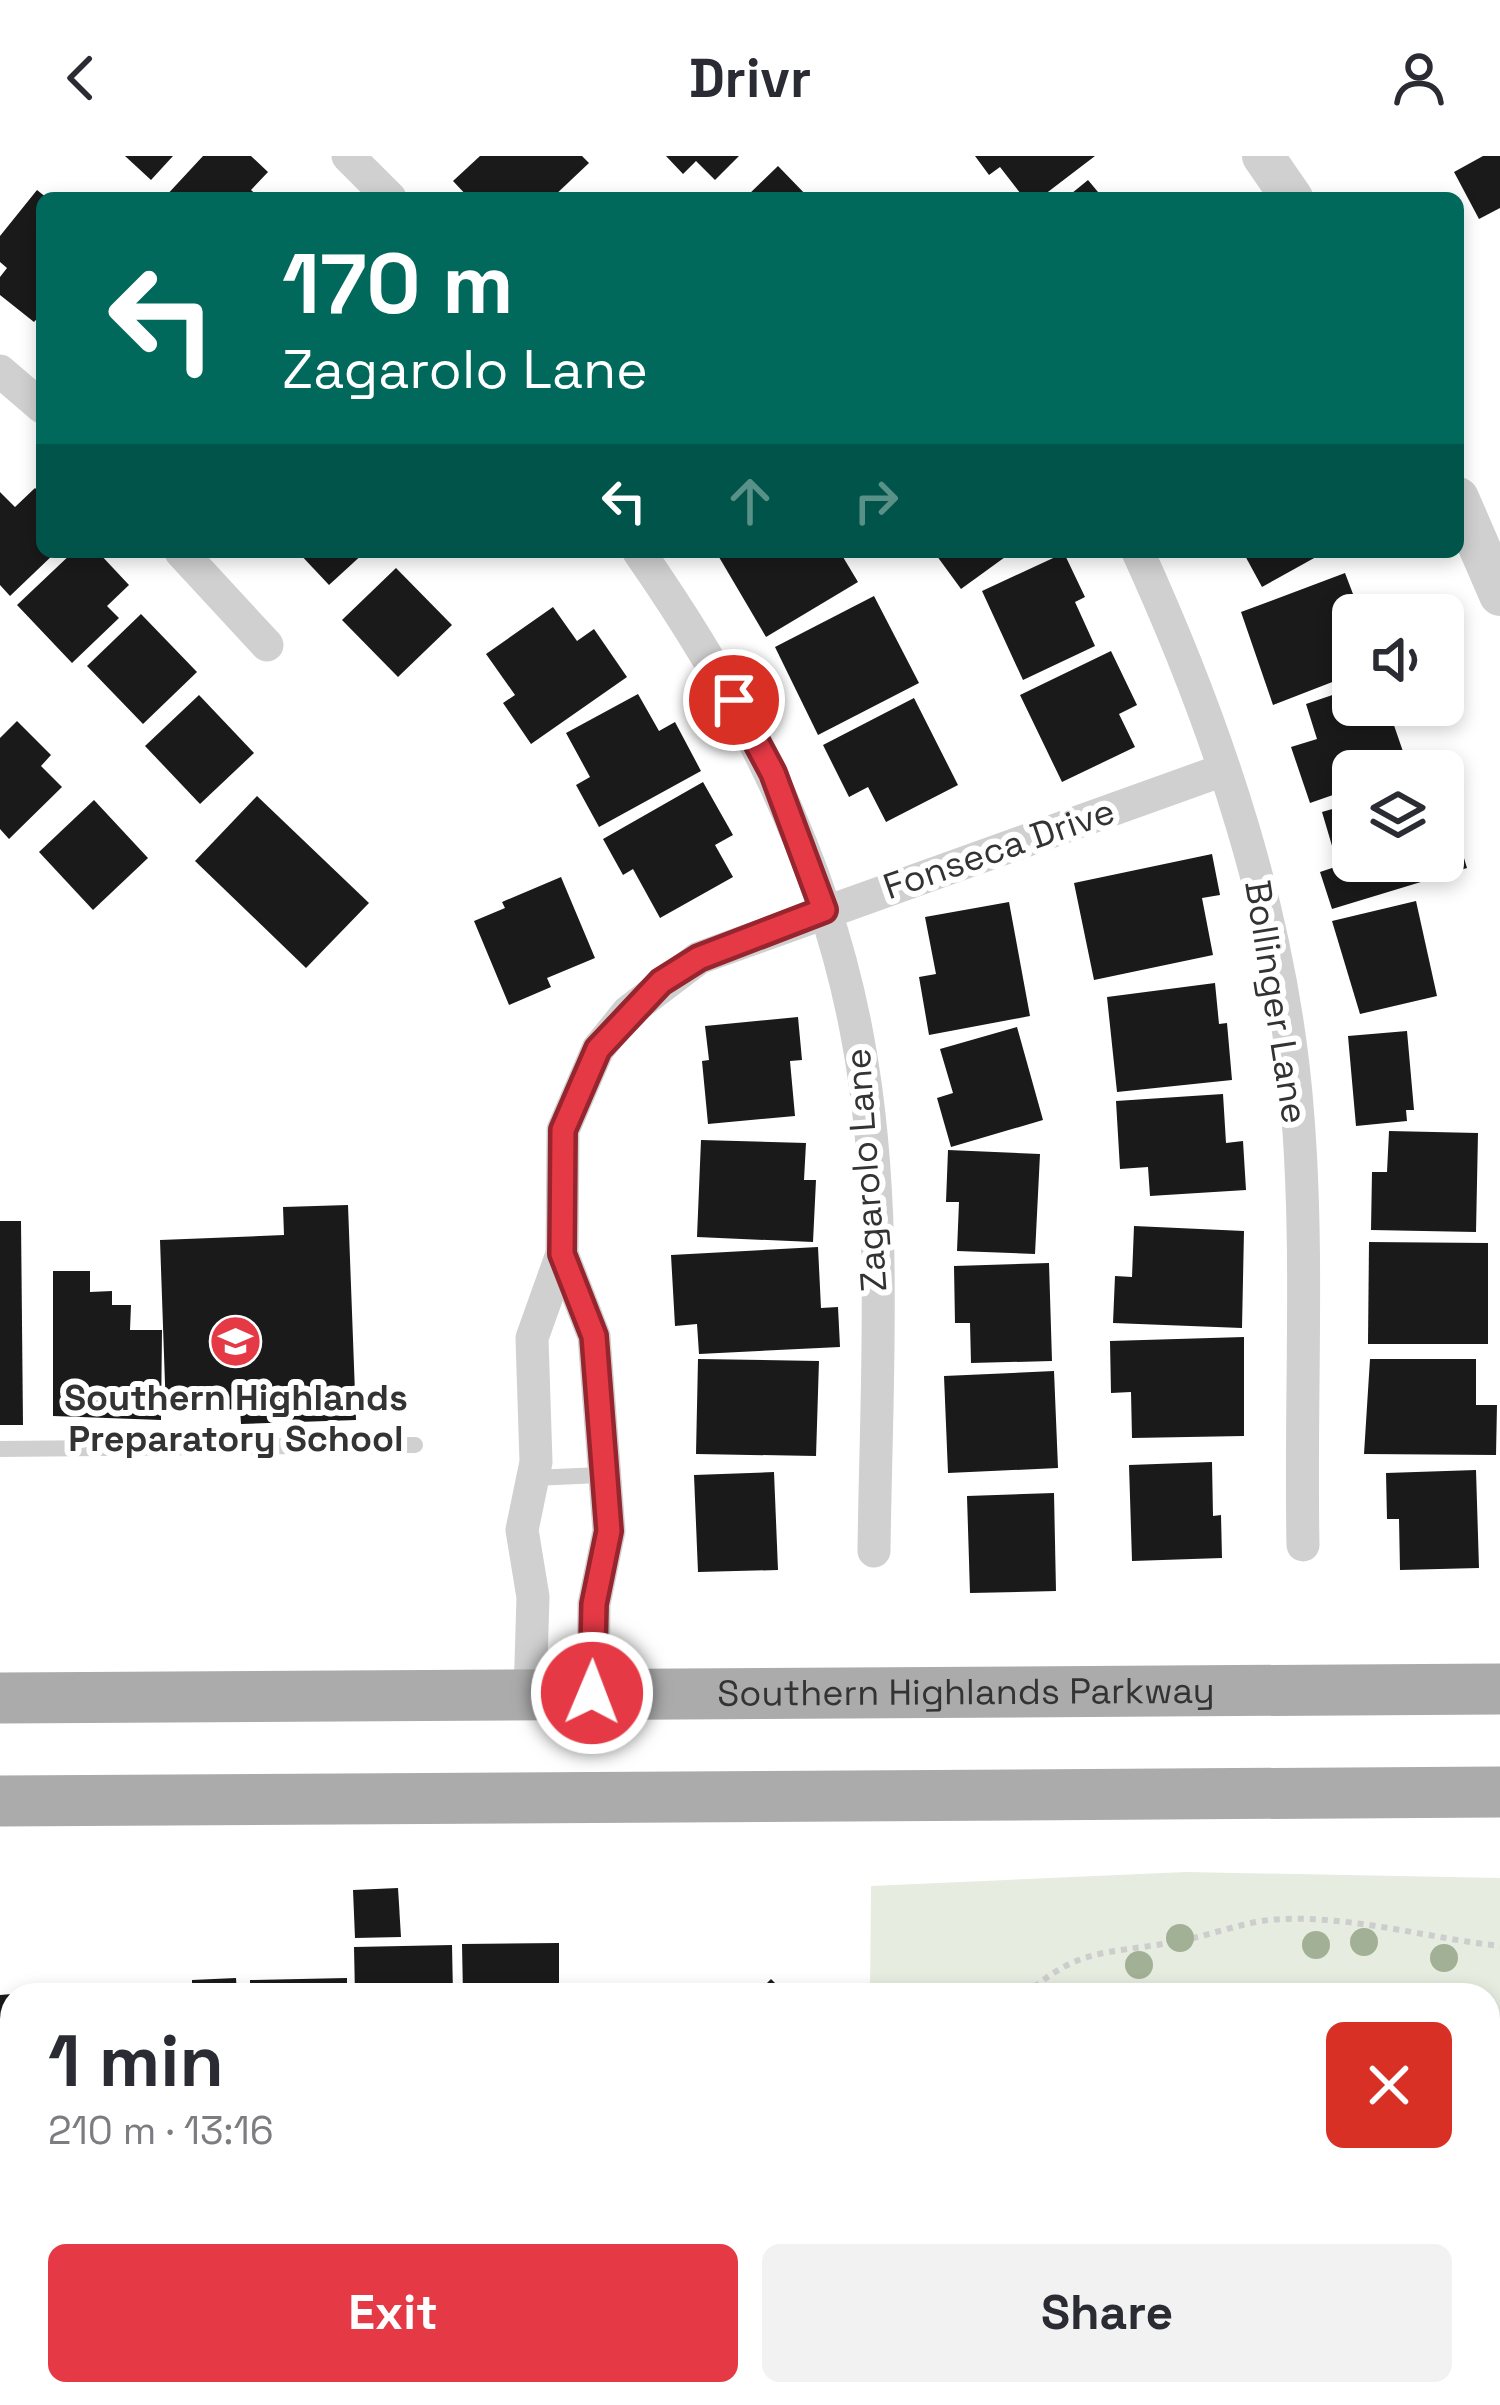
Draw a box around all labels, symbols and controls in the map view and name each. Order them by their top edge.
text: Drivr [689,44,811,113]
icon: back [48,45,114,111]
icon: person [1386,45,1452,111]
text: 170 m [282,230,514,338]
icon: left [84,240,240,396]
text: Zagarolo Lane [282,335,648,404]
icon: left [591,468,657,534]
icon: ahead [717,468,783,534]
icon: right [843,468,909,534]
map controls [1332,594,1464,882]
button: sound [1332,594,1464,726]
pin [683,649,785,751]
icon: arrive [701,667,767,733]
button: layers [1332,750,1464,882]
street label: Fonseca Drive [877,788,1121,910]
street label: Bollinger Lane [1234,877,1318,1127]
street label: Zagarolo Lane [835,1047,897,1293]
school or university icon: Southern Highlands Preparatory School [208,1314,264,1370]
place label: Southern Highlands Preparatory School [64,1375,408,1462]
position arrow [529,1630,655,1756]
street label: Southern Highlands Parkway [717,1668,1215,1717]
text: 1 min [48,2015,224,2107]
button: close [1326,2022,1452,2148]
text: 210 m · 13:16 [48,2106,274,2155]
button: Exit [48,2244,738,2382]
button: Share [762,2244,1452,2382]

